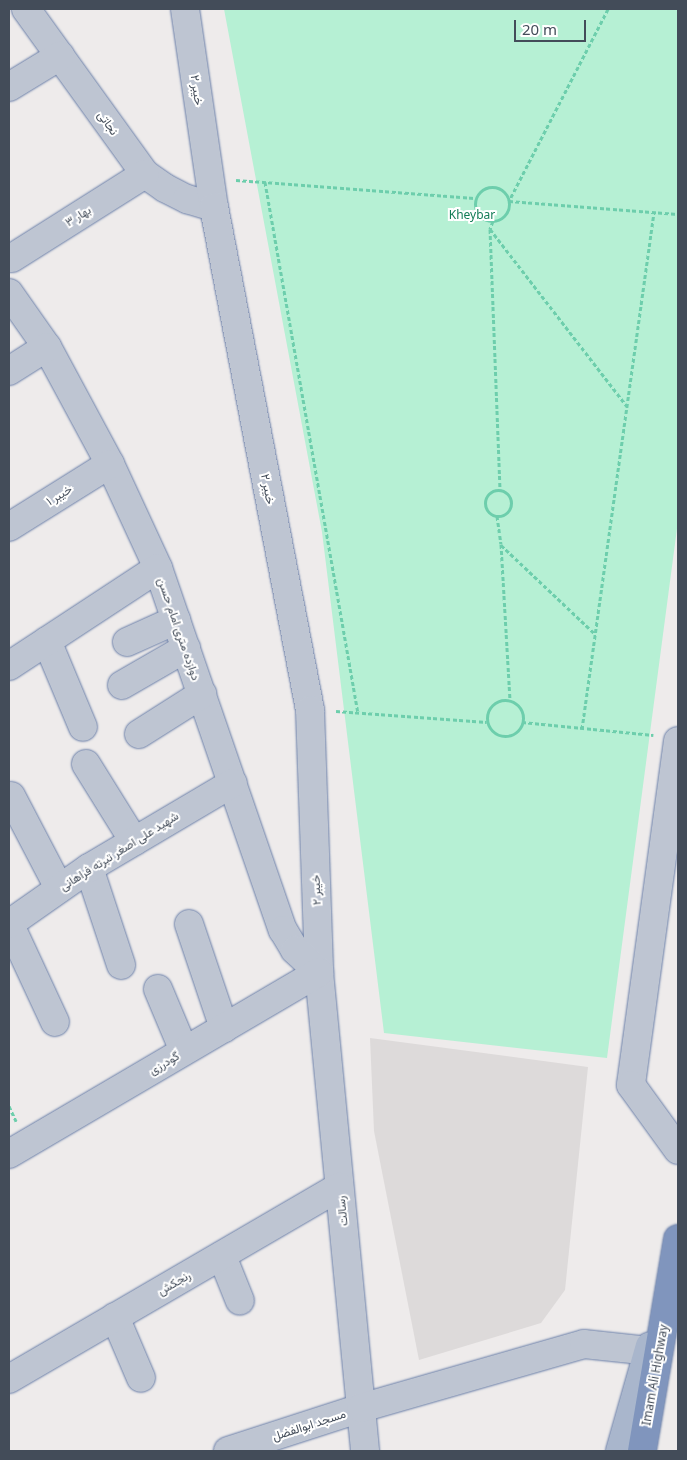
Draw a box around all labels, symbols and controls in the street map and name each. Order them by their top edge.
scale bar [517,10,590,42]
text: 20 m [522,19,557,39]
street label: خیبر ۲ [188,74,206,106]
street label: نجاتی [94,108,122,138]
street label: بهار ۳ [62,203,94,229]
park label: Kheybar [449,208,495,222]
street label: خیبر ۲ [258,473,278,505]
street label: خیبر ۱ [43,482,75,508]
street label: دوازده متری امام حسن [155,576,203,682]
street label: شهید علی اصغر تبرته فراهانی [57,808,181,894]
street label: خیبر ۲ [308,874,324,906]
street label: گودرزی [146,1049,182,1077]
street label: رسالت [333,1195,351,1227]
street label: رنجکش [155,1268,193,1298]
street label: Imam Ali Highway [639,1323,671,1427]
street label: مسجد ابوالفضل [270,1406,348,1444]

